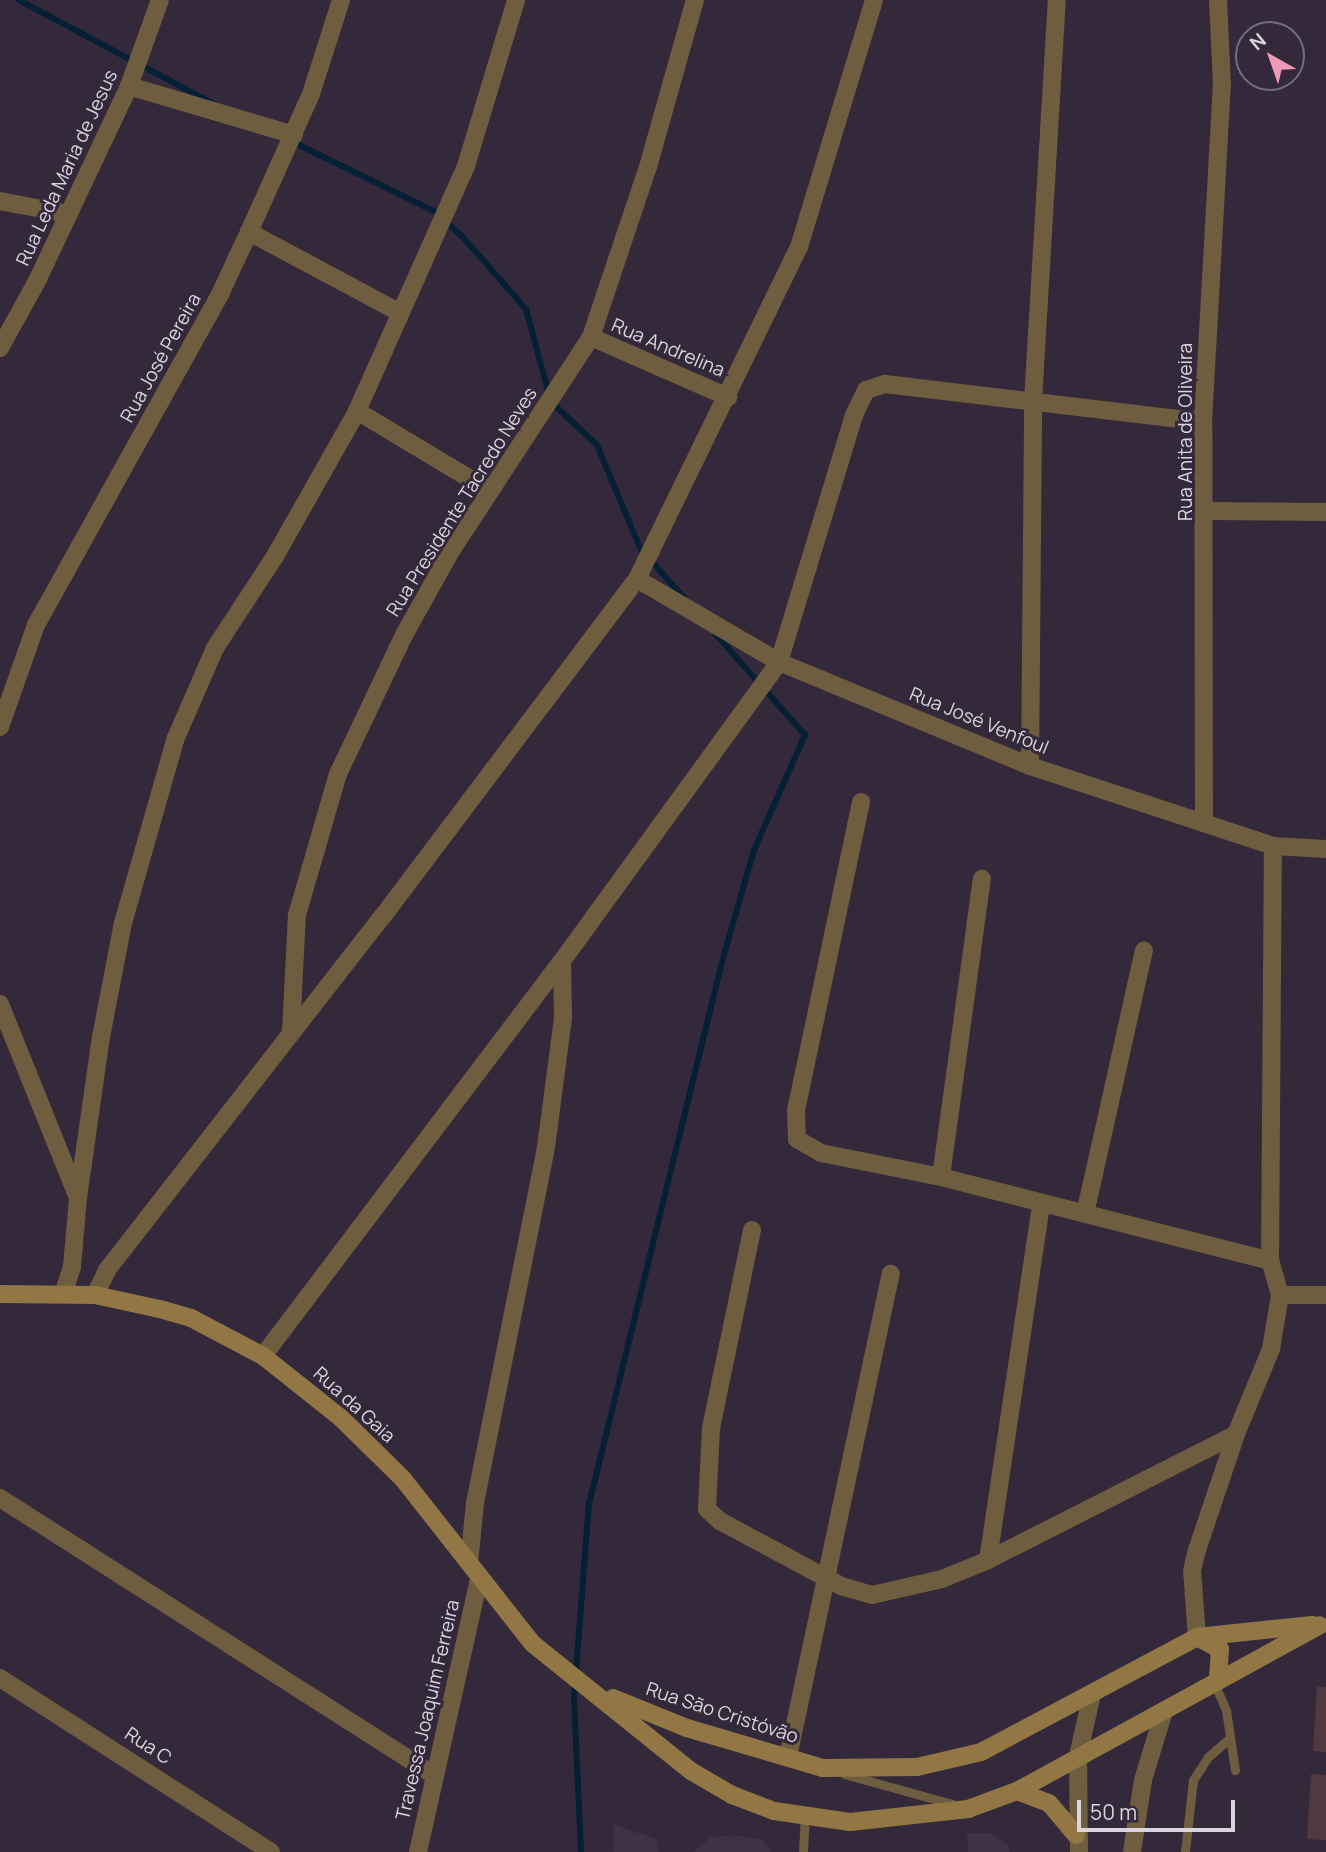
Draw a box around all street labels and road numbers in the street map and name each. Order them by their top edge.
street label: Rua Leda Maria de Jesus [12,66,122,270]
street label: Rua José Pereira [116,289,206,427]
street label: Rua Andrelina [608,314,728,382]
street label: Rua Anita de Oliveira [1175,343,1197,521]
street label: Rua Presidente Tacredo Neves [382,383,542,621]
street label: Rua José Venfoul [906,683,1052,759]
street label: Rua da Gaia [308,1362,400,1448]
street label: Travessa Joaquim Ferreira [392,1597,464,1823]
street label: Rua São Cristóvão [643,1678,801,1748]
street label: Rua C [120,1722,176,1770]

